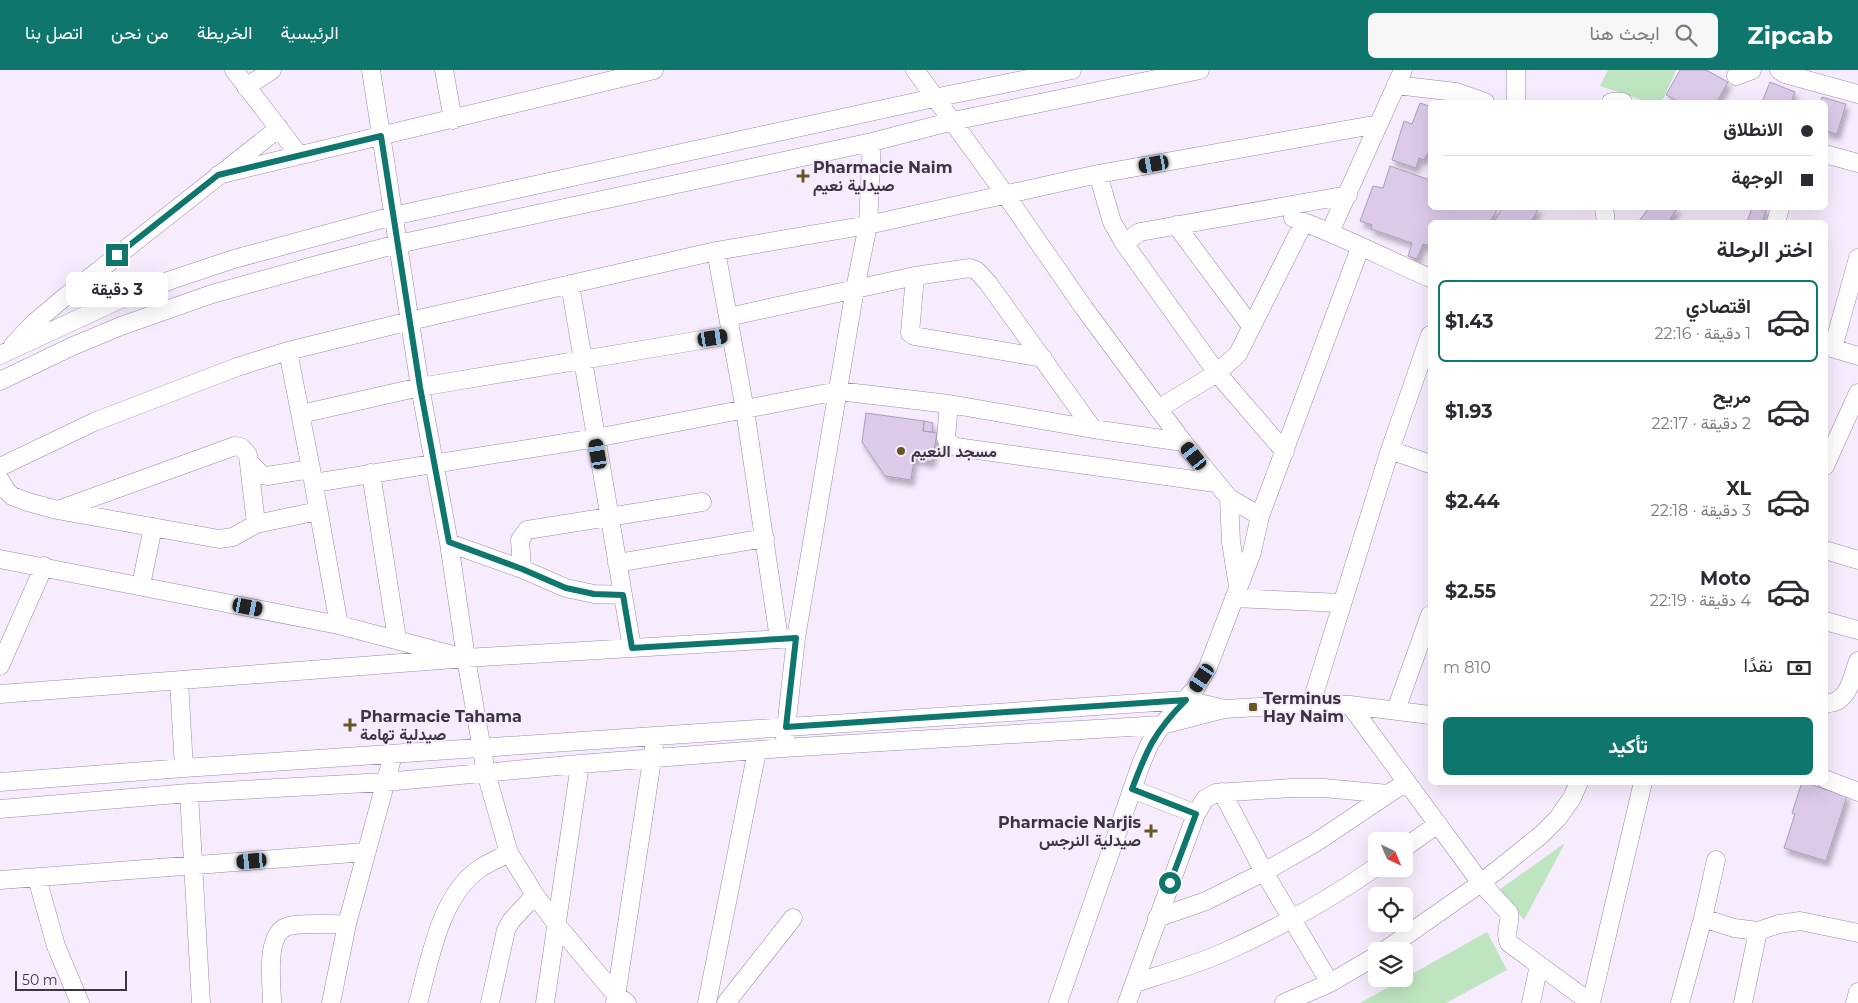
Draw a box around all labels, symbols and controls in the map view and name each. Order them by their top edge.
search box [1368,13,1718,58]
icon: search [1672,21,1700,49]
text: Zipcab [1748,21,1833,50]
text: اتصل بنا [25,22,83,44]
text: من نحن [111,22,169,44]
text: الخريطة [197,22,252,44]
text: الرئيسية [280,22,339,44]
text: ابحث هنا [1589,22,1660,45]
text: الانطلاق [1723,118,1783,141]
car [1137,154,1170,174]
place label: Pharmacie Naim صيدلية نعيم [813,158,952,196]
text: الوجهة [1731,166,1783,189]
marker: Pharmacie Naim صيدلية نعيم [797,170,809,182]
text: اختر الرحلة [1717,236,1813,263]
route end [106,244,128,266]
callout: 3 دقيقة [66,272,168,308]
text: 3 دقيقة [91,280,143,299]
text: اقتصادي [1686,295,1751,318]
icon: car [1766,299,1811,344]
text: $1.43 [1445,310,1494,333]
text: 1 دقيقة · 22:16 [1654,324,1751,343]
car [697,328,728,348]
text: مريح [1713,385,1751,408]
icon: car [1766,389,1811,434]
text: $1.93 [1445,400,1493,423]
text: 2 دقيقة · 22:17 [1651,414,1751,433]
car [588,438,607,470]
car [1178,440,1209,472]
place label: مسجد النعيم [911,442,997,462]
marker: مسجد النعيم [895,445,907,457]
text: XL [1726,477,1751,500]
icon: car [1766,479,1811,524]
text: $2.44 [1445,490,1500,513]
text: 3 دقيقة · 22:18 [1651,501,1751,520]
text: Moto [1700,567,1751,590]
icon: car [1766,569,1811,614]
text: $2.55 [1445,580,1496,603]
text: 4 دقيقة · 22:19 [1650,591,1751,610]
car [231,597,264,617]
text: نقدًا [1744,654,1773,677]
icon: cash [1785,654,1813,682]
text: 810 m [1443,658,1491,677]
car [1187,661,1216,695]
place label: Terminus Hay Naim [1263,689,1344,726]
marker: Terminus Hay Naim [1247,701,1259,713]
place label: Pharmacie Tahama صيدلية تهامة [360,707,522,745]
button: تأكيد [1443,717,1813,775]
marker: Pharmacie Tahama صيدلية تهامة [344,719,356,731]
place label: Pharmacie Narjis صيدلية النرجس [998,813,1141,851]
marker: Pharmacie Narjis صيدلية النرجس [1145,825,1157,837]
north arrow [1368,832,1412,878]
map controls [1368,832,1413,987]
car [236,852,267,870]
route start [1159,872,1181,894]
button: locate [1368,887,1413,932]
button: layers [1368,942,1413,987]
scale bar [15,968,128,991]
text: 50 m [22,971,58,989]

